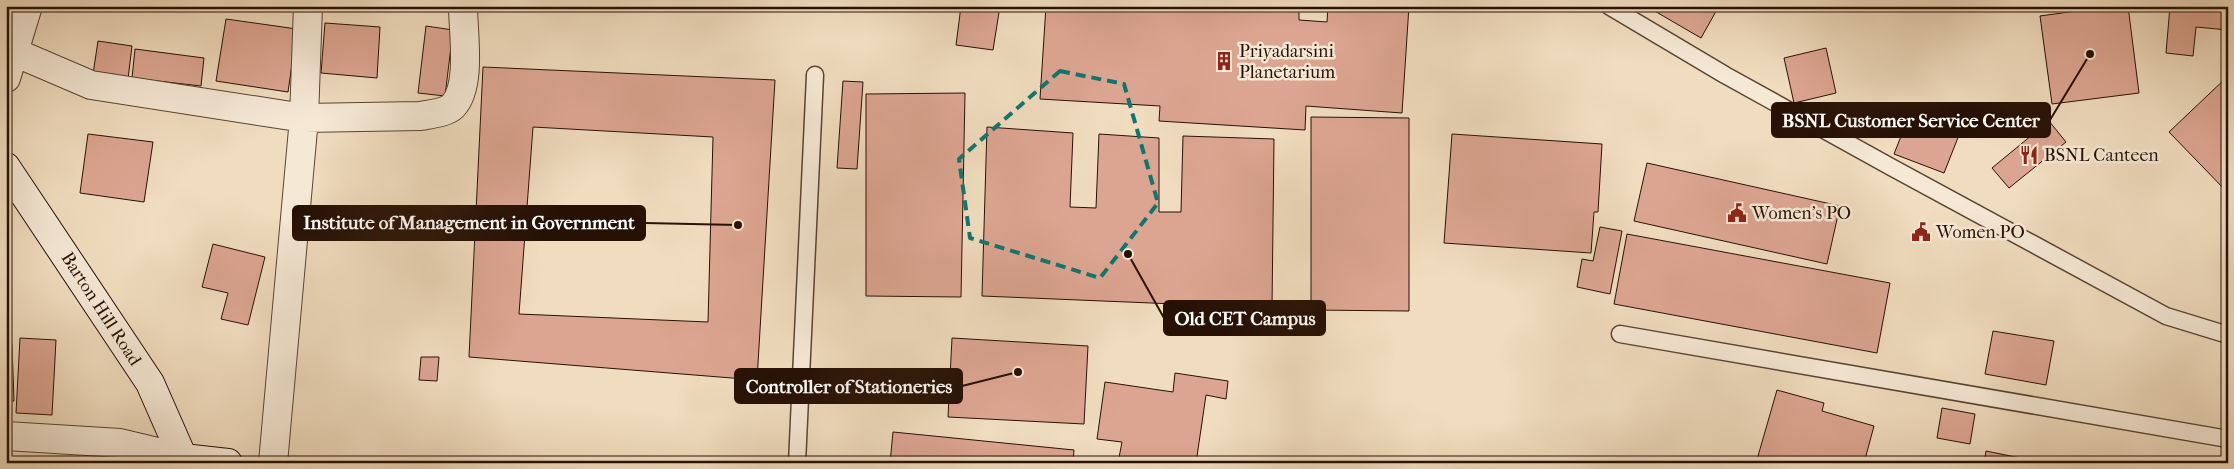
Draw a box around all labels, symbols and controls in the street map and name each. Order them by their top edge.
place label: Priyadarsini Planetarium [1239,41,1335,83]
building icon: Priyadarsini Planetarium [1213,50,1235,72]
callout: BSNL Customer Service Center [1772,103,2050,137]
text: BSNL Customer Service Center [1782,110,2041,132]
restaurant icon: BSNL Canteen [2018,144,2040,166]
place label: BSNL Canteen [2044,145,2159,166]
public building icon: Women's PO [1726,202,1748,224]
place label: Women's PO [1751,203,1851,224]
callout: Institute of Management in Government [293,206,645,240]
text: Institute of Management in Government [303,212,635,234]
public building icon: Women PO [1910,221,1932,243]
place label: Women PO [1935,222,2025,243]
street label: Barton Hill Road [57,248,146,370]
callout: Old CET Campus [1164,301,1325,335]
text: Old CET Campus [1174,308,1316,330]
callout: Controller of Stationeries [735,369,962,403]
text: Controller of Stationeries [746,376,952,398]

